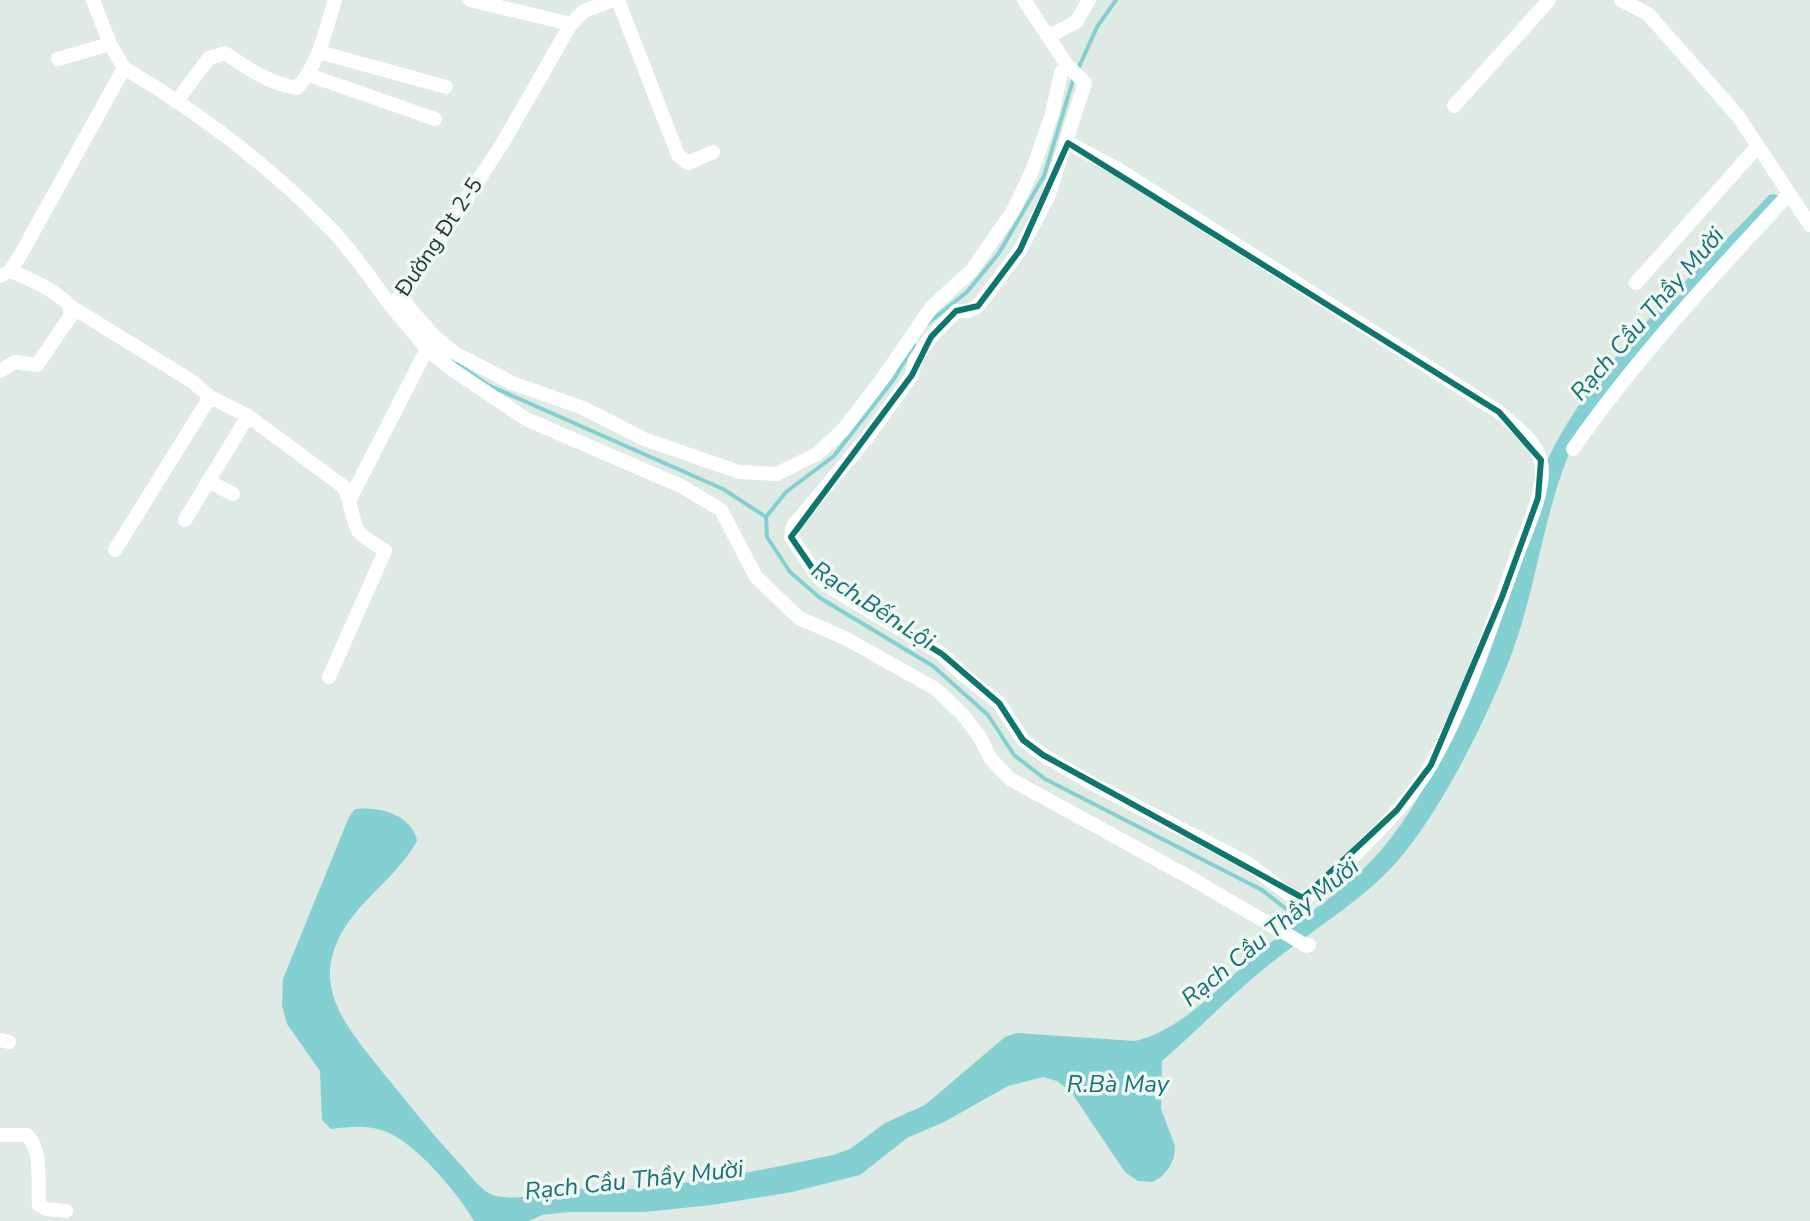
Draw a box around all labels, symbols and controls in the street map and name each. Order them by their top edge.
street label: Đường Đt 2-5 [388,172,490,303]
water label: Rạch Cầu Thầy Mười [1563,220,1731,407]
water label: Rạch Bến Lội [805,553,941,657]
water label: Rạch Cầu Thầy Mười [1175,850,1366,1014]
water label: R.Bà May [1067,1068,1171,1100]
water label: Rạch Cầu Thầy Mười [523,1153,745,1207]

